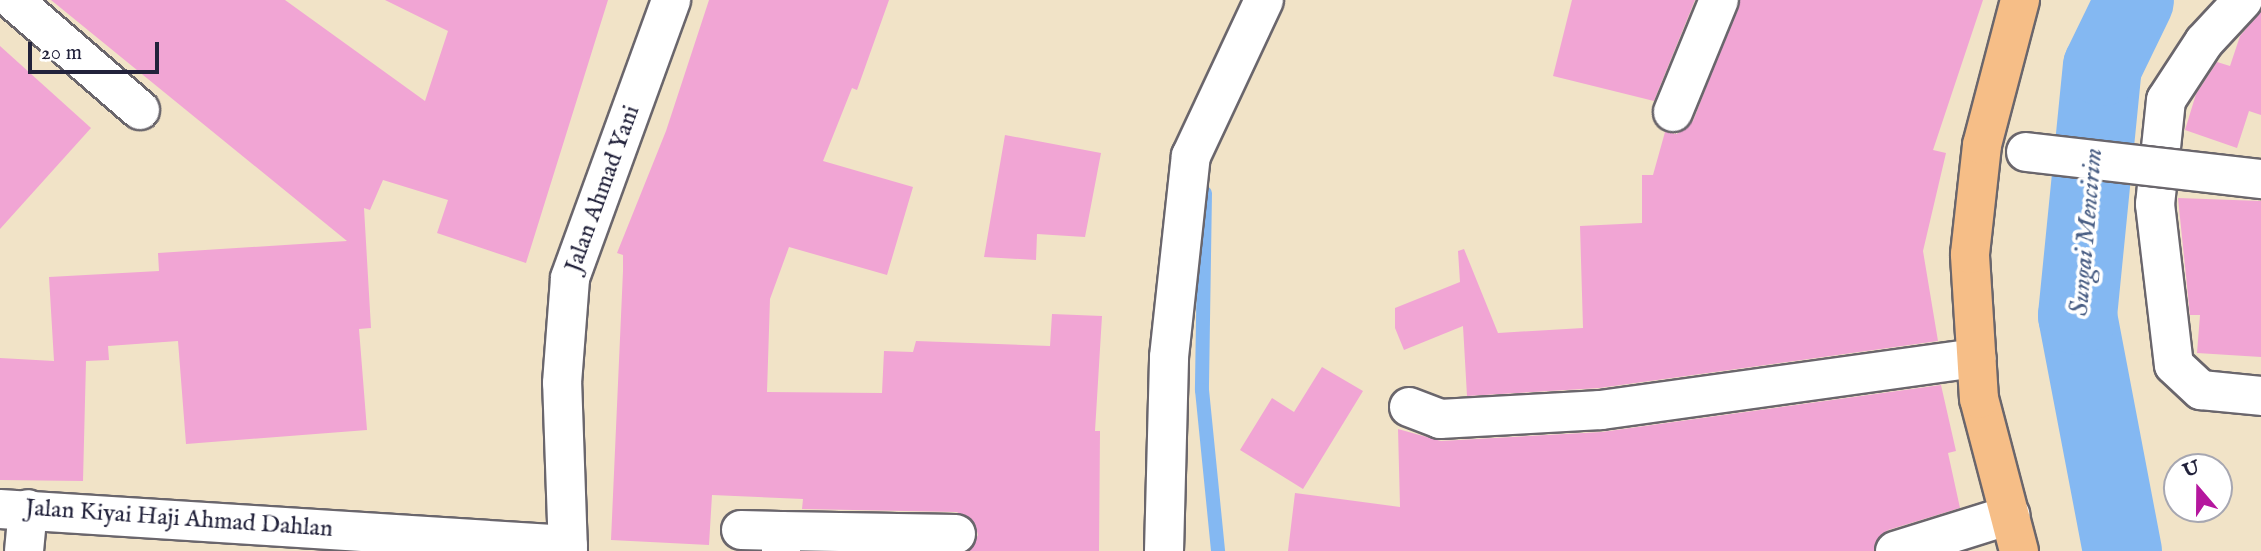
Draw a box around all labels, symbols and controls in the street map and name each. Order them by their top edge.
scale bar [32,28,163,72]
text: 20 m [41,40,82,67]
street label: Jalan Ahmad Yani [559,102,647,276]
water label: Sungai Mencirim [2064,147,2110,317]
north arrow [2163,453,2233,523]
text: U [2180,456,2203,484]
street label: Jalan Kiyai Haji Ahmad Dahlan [24,494,334,544]

